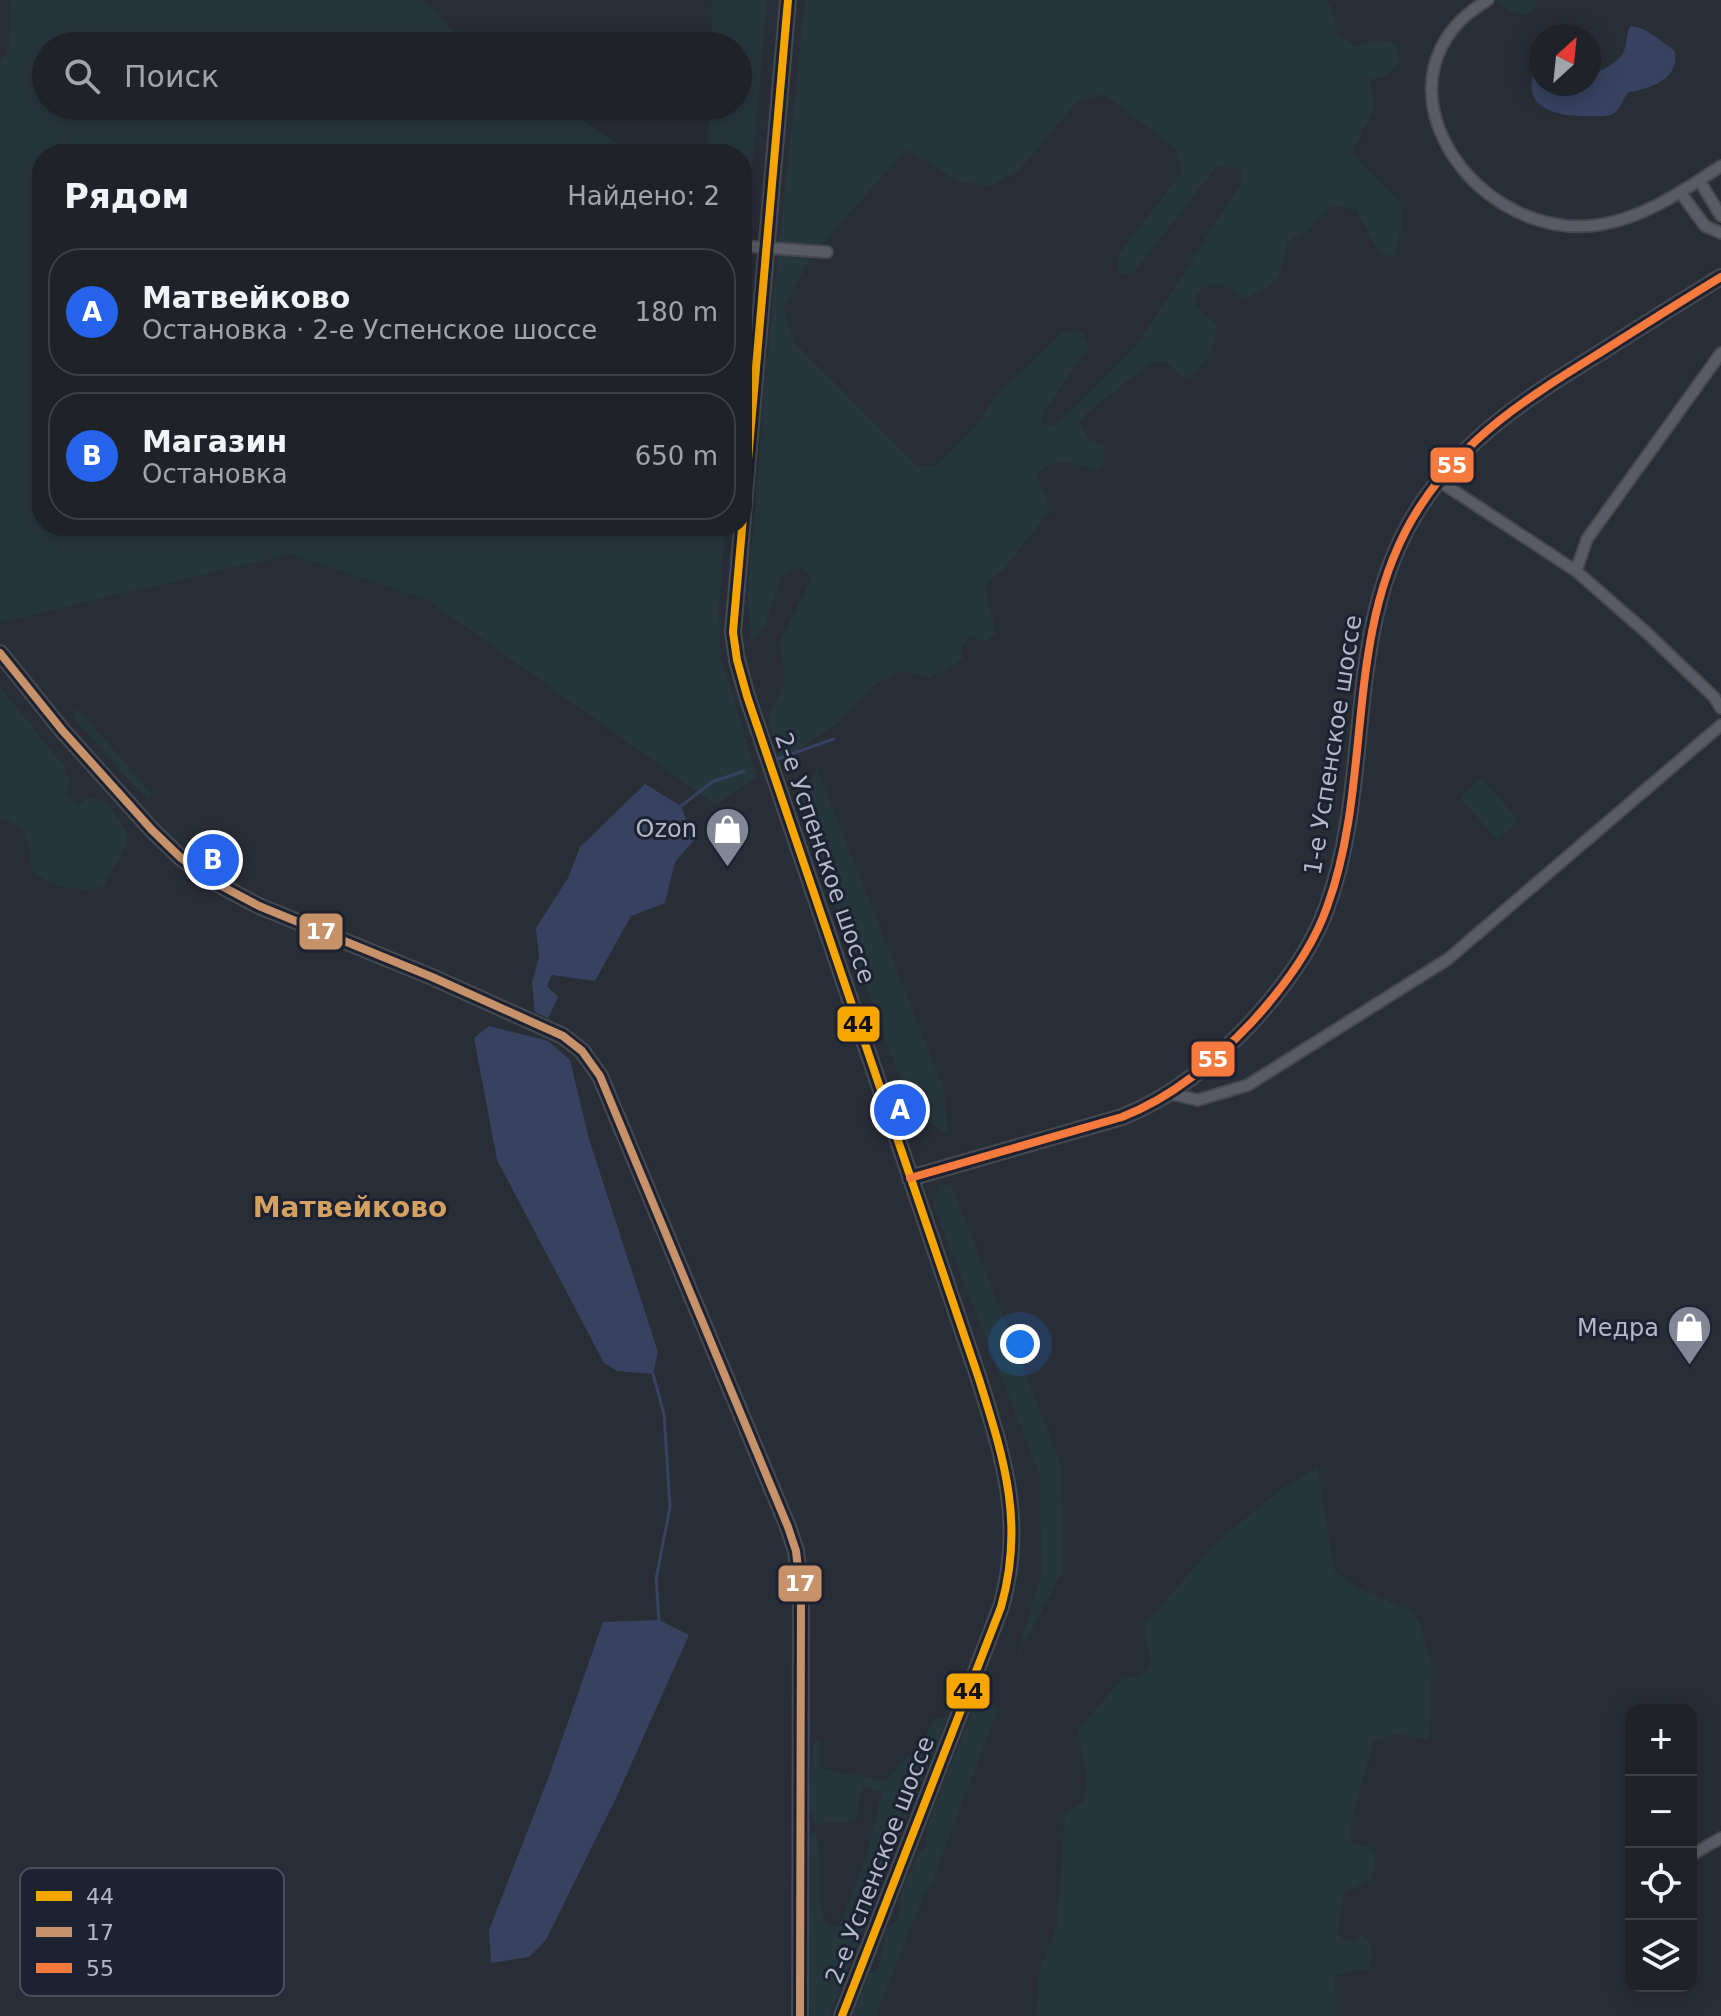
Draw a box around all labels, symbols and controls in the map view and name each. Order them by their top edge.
north arrow [1529,24,1601,96]
search box [32,32,752,120]
icon: search [60,54,104,98]
text: Поиск [124,59,219,94]
text: Рядом [64,176,189,216]
text: Найдено: 2 [567,181,720,211]
text: Матвейково [142,280,350,315]
text: A [82,297,102,327]
text: 180 m [635,297,718,327]
text: Остановка · 2-е Успенское шоссе [142,315,597,345]
text: Магазин [142,424,287,459]
text: B [82,441,102,471]
text: 650 m [635,441,718,471]
line badge: 55 [1429,446,1475,484]
text: 55 [1437,453,1467,478]
text: Остановка [142,459,288,489]
street label: 1-е Успенское шоссе [1299,613,1367,877]
street label: 2-е Успенское шоссе [769,729,881,987]
shop icon: Ozon [704,805,752,868]
place label: Ozon [636,815,697,843]
pin: B [187,830,239,890]
line badge: 17 [298,912,344,951]
text: 17 [306,919,336,944]
line badge: 44 [836,1005,881,1043]
text: 44 [843,1012,873,1037]
line badge: 55 [1190,1040,1236,1078]
text: 55 [1198,1047,1228,1072]
pin: A [874,1080,926,1140]
district label: Матвейково [253,1191,447,1224]
shop icon: Медра [1666,1304,1714,1367]
place label: Медра [1577,1314,1659,1342]
your location [1000,1324,1040,1364]
line badge: 17 [777,1564,823,1603]
text: 17 [785,1571,815,1596]
line badge: 44 [945,1672,991,1710]
text: 44 [953,1679,983,1704]
map controls [1625,1704,1697,1992]
button: + [1625,1704,1697,1776]
street label: 2-е Успенское шоссе [820,1732,940,1988]
button: − [1625,1776,1697,1848]
button: locate [1625,1848,1697,1920]
legend [20,1868,284,1996]
text: 44 [86,1884,114,1909]
text: 17 [86,1920,114,1945]
button: layers [1625,1920,1697,1992]
text: 55 [86,1956,114,1981]

